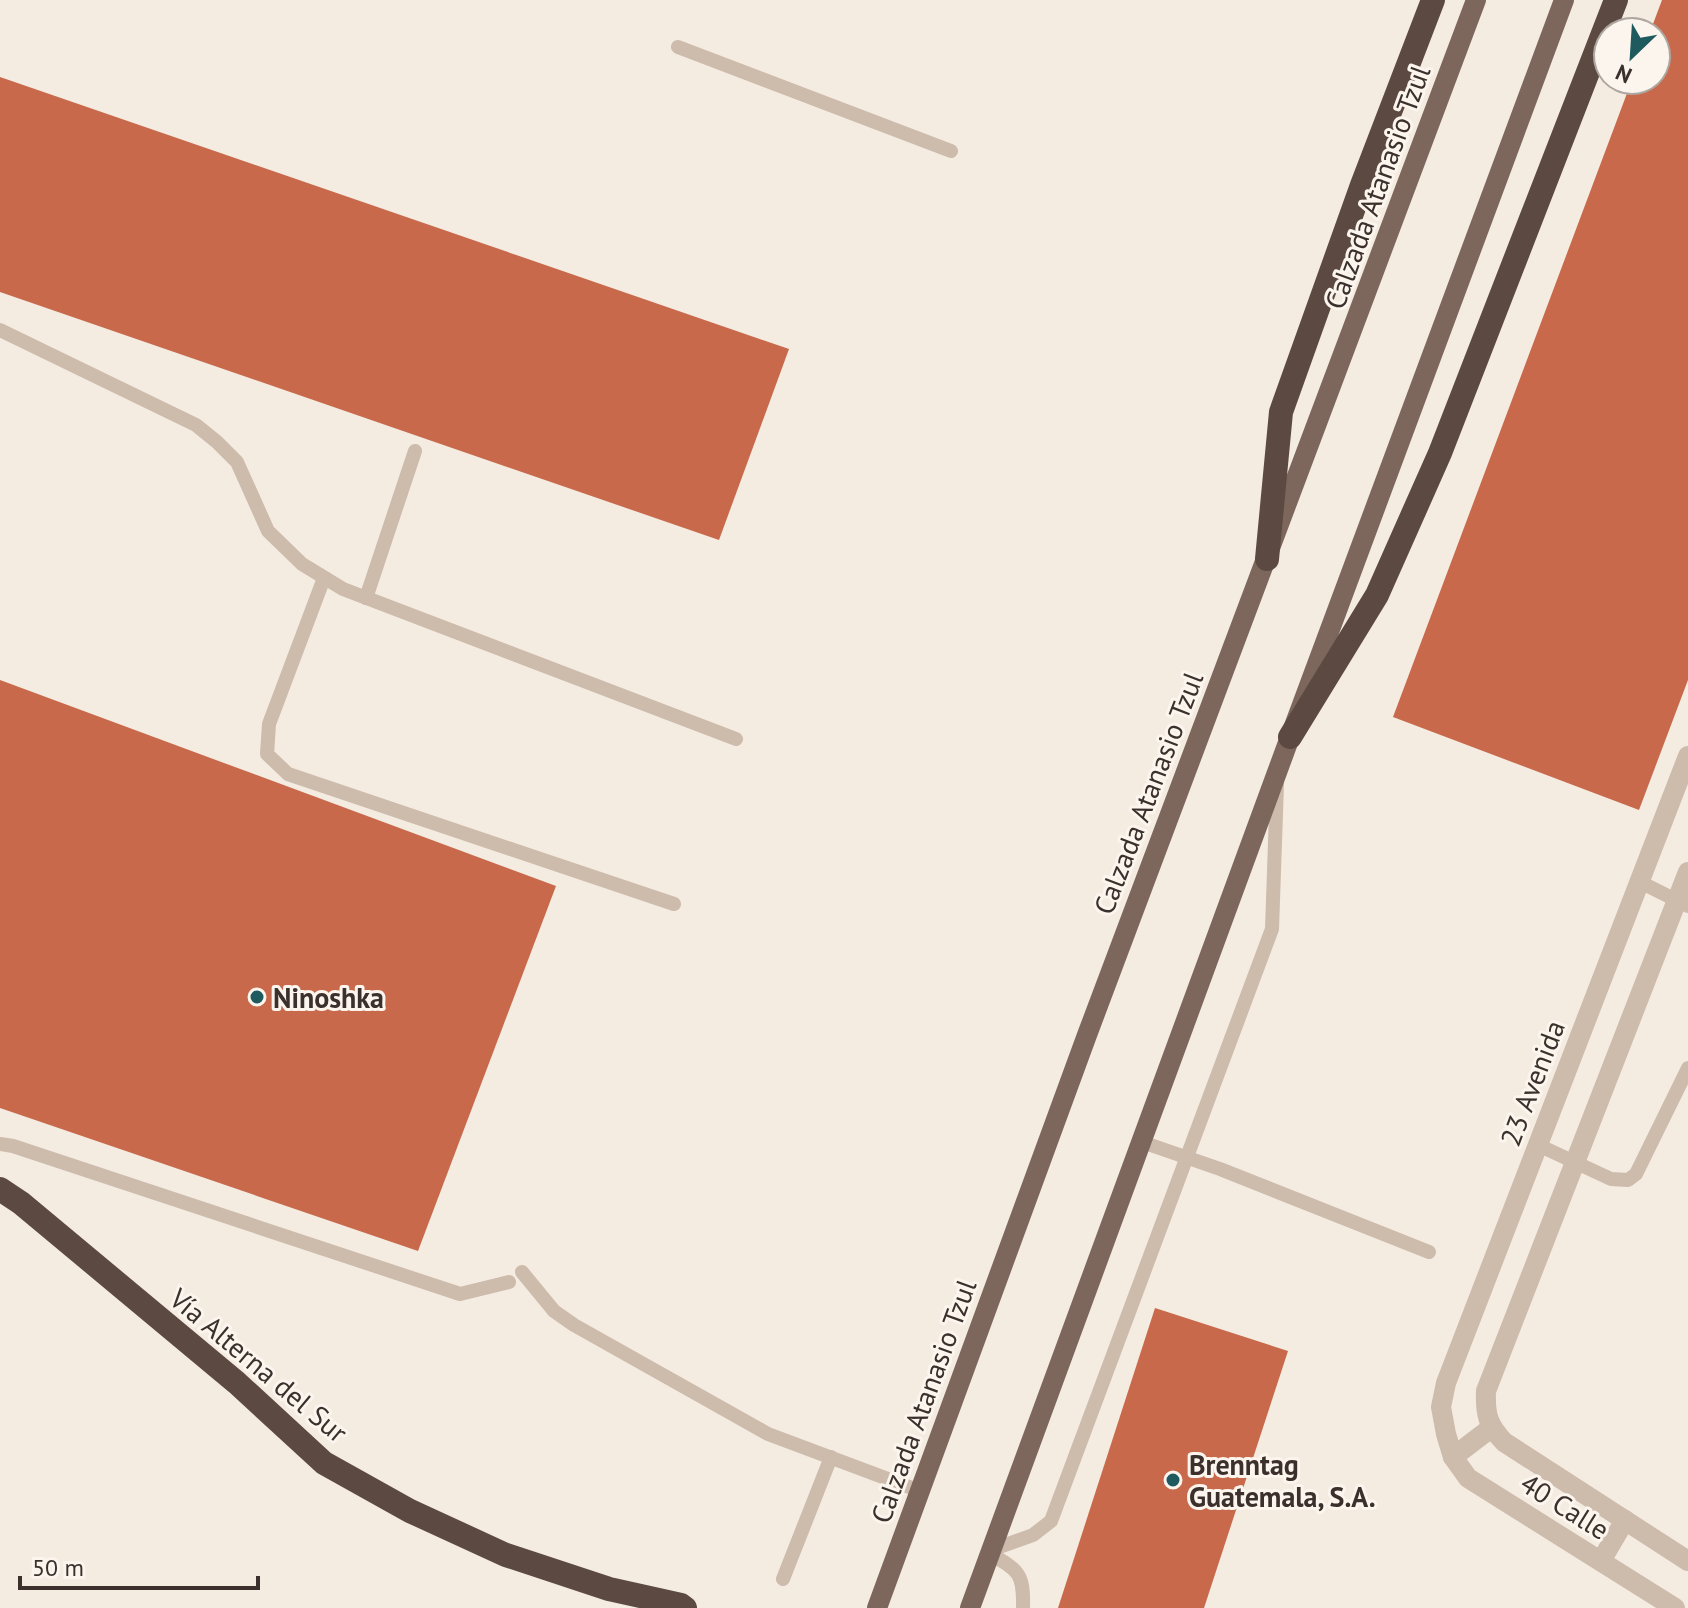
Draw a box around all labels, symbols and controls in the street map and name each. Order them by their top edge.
north arrow [1592,16,1672,96]
text: N [1611,58,1636,90]
street label: Calzada Atanasio Tzul [1316,60,1438,314]
street label: Calzada Atanasio Tzul [1085,667,1211,919]
place label: Ninoshka [273,979,384,1016]
marker: Ninoshka [248,988,266,1006]
street label: 23 Avenida [1491,1015,1573,1151]
street label: Calzada Atanasio Tzul [862,1274,984,1528]
street label: Vía Alterna del Sur [162,1279,356,1451]
place label: Brenntag Guatemala, S.A. [1189,1446,1376,1515]
street label: 40 Calle [1514,1464,1616,1548]
marker: Brenntag Guatemala, S.A. [1164,1471,1182,1489]
scale bar [20,1540,258,1590]
text: 50 m [32,1552,84,1583]

